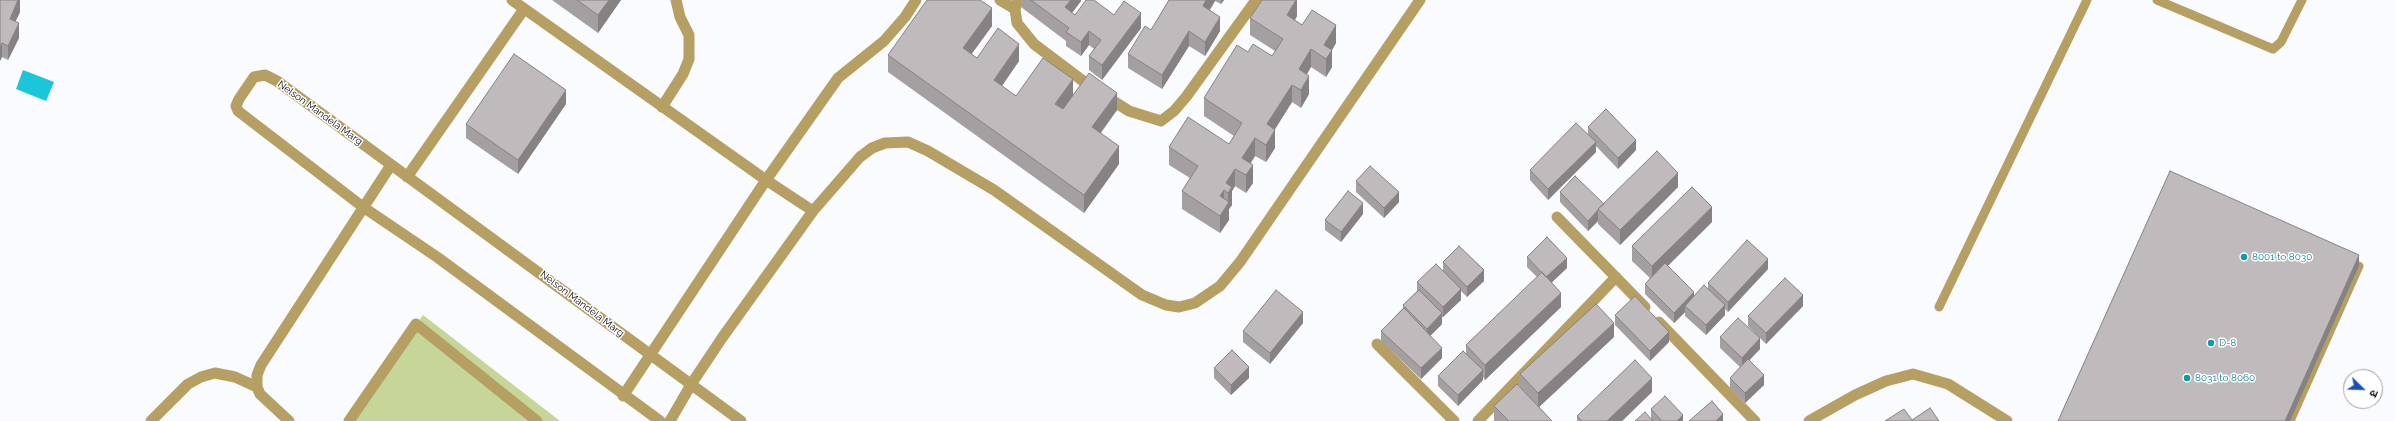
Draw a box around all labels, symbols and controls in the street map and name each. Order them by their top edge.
street label: Nelson Mandela Marg [275,78,365,148]
place label: 8001 to 8030 [2252,251,2312,263]
marker: 8001 to 8030 [2239,252,2249,262]
street label: Nelson Mandela Marg [538,269,626,339]
place label: D-8 [2219,337,2236,349]
marker: D-8 [2206,338,2216,348]
north arrow [2343,369,2383,409]
place label: 8031 to 8060 [2195,372,2255,384]
marker: 8031 to 8060 [2182,373,2192,383]
text: उ [2366,388,2381,399]

